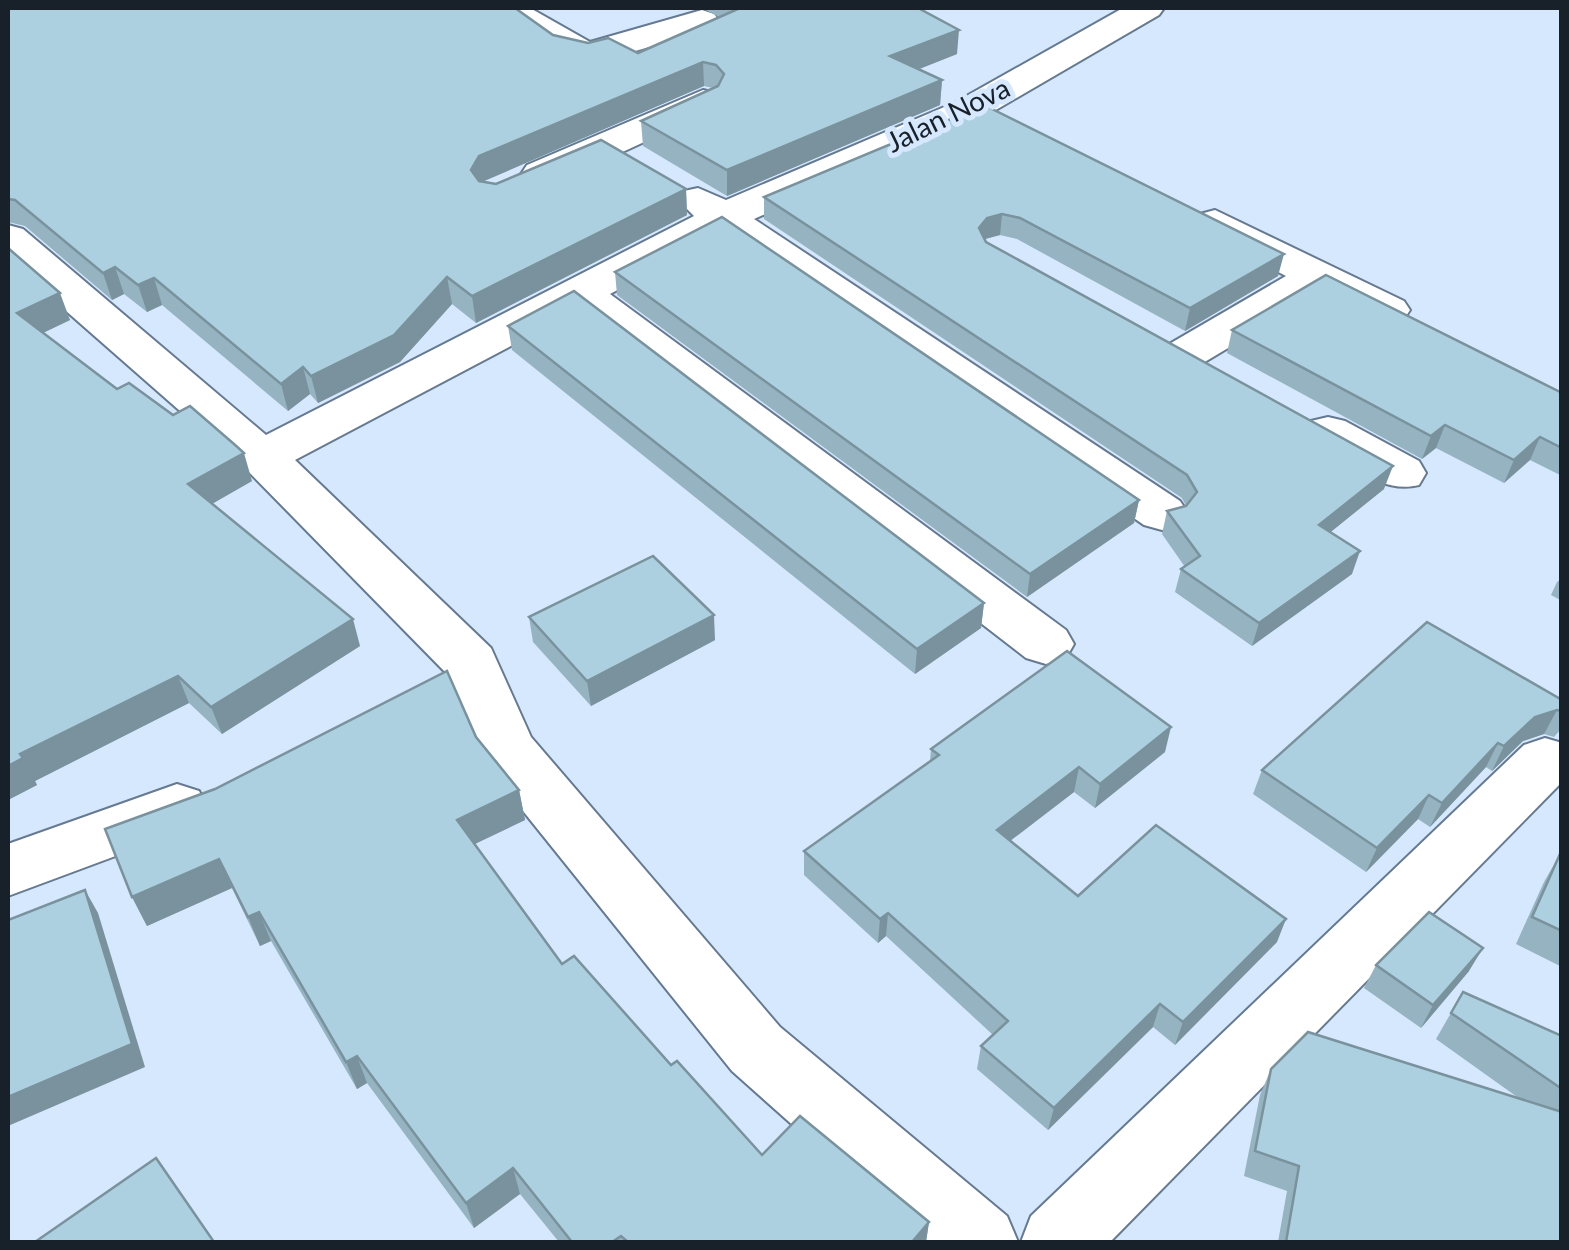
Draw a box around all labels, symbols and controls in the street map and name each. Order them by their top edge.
street label: Jalan Nova [880,70,1015,159]

